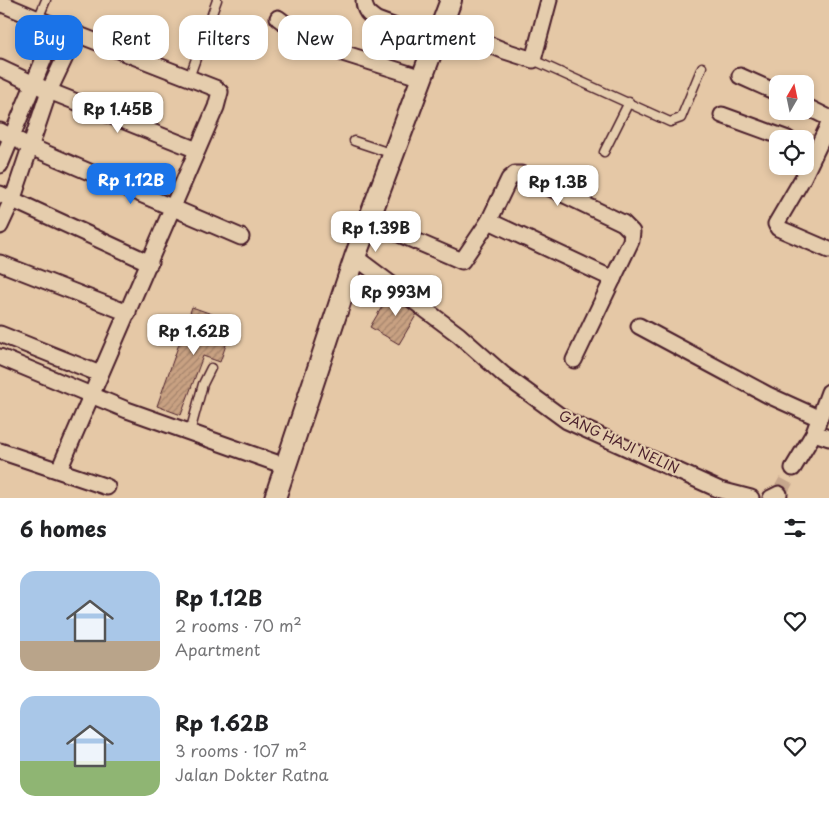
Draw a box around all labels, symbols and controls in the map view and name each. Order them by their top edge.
chip: Buy [15,15,83,60]
chip: Rent [93,15,169,60]
chip: Filters [179,15,268,60]
chip: New [278,15,352,60]
chip: Apartment [362,15,494,60]
north arrow [769,75,814,120]
map controls [769,75,814,175]
pin: Rp 1.45B [66,92,170,134]
text: Rp 1.45B [83,96,153,120]
button: locate [769,130,814,175]
pin: Rp 1.12B [79,162,183,205]
pin: Rp 1.3B [512,164,604,207]
text: Rp 1.12B [98,167,164,191]
text: Rp 1.3B [528,169,588,193]
pin: Rp 1.39B [324,210,428,253]
text: Rp 1.39B [342,215,410,239]
pin: Rp 993M [350,274,442,317]
text: Rp 993M [361,279,431,303]
pin: Rp 1.62B [142,314,246,356]
text: Rp 1.62B [158,318,230,342]
street label: GANG HAJI NELIN [556,404,683,479]
text: 6 homes [20,512,106,544]
icon: filters [781,514,809,542]
text: Rp 1.12B [175,581,262,613]
icon: home [60,591,120,651]
icon: heart [781,607,809,635]
text: 2 rooms · 70 m² [175,613,302,637]
text: Apartment [175,637,260,661]
text: Rp 1.62B [175,706,269,738]
icon: home [60,716,120,776]
icon: heart [781,732,809,760]
text: 3 rooms · 107 m² [175,738,307,762]
text: Jalan Dokter Ratna [175,762,329,786]

